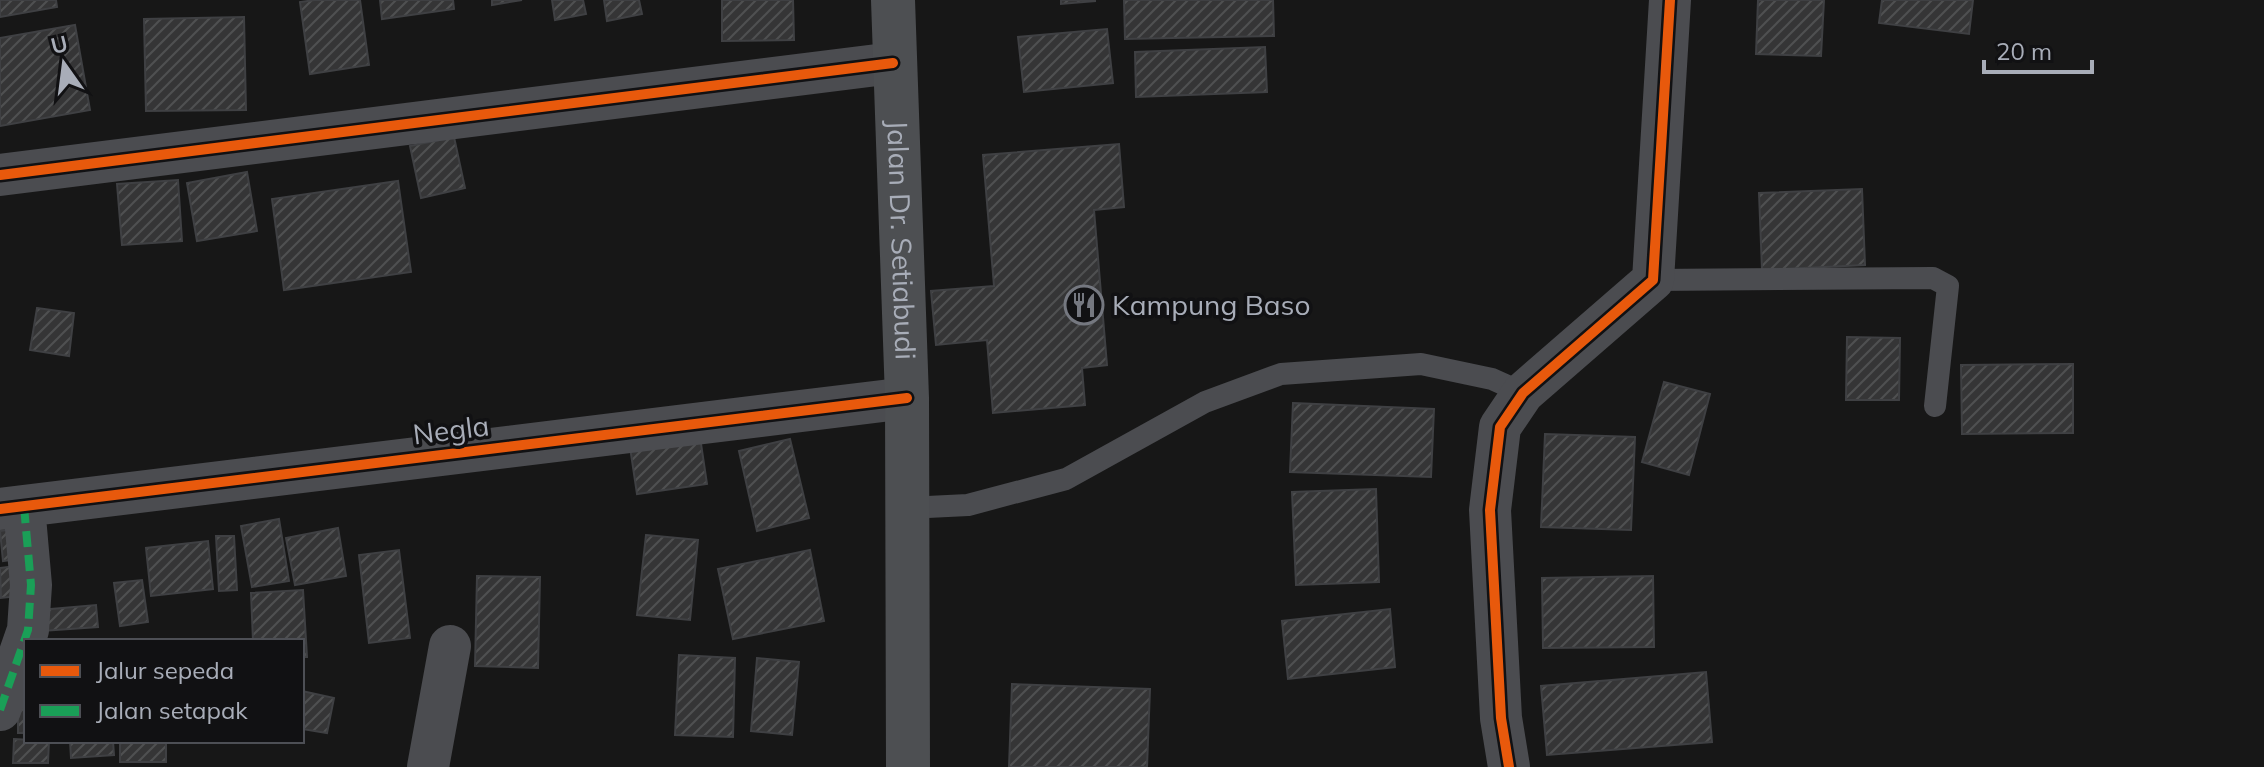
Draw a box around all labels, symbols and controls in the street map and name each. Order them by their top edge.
north arrow [24,24,104,104]
scale bar [1984,24,2092,74]
text: U [48,29,70,60]
text: 20 m [1996,36,2052,66]
street label: Jalan Dr. Setiabudi [880,119,924,360]
restaurant icon: Kampung Baso [1063,284,1105,326]
place label: Kampung Baso [1112,287,1310,322]
street label: Negla [411,407,491,452]
legend [24,639,304,743]
text: Jalur sepeda [96,655,234,685]
text: Jalan setapak [96,695,248,725]

